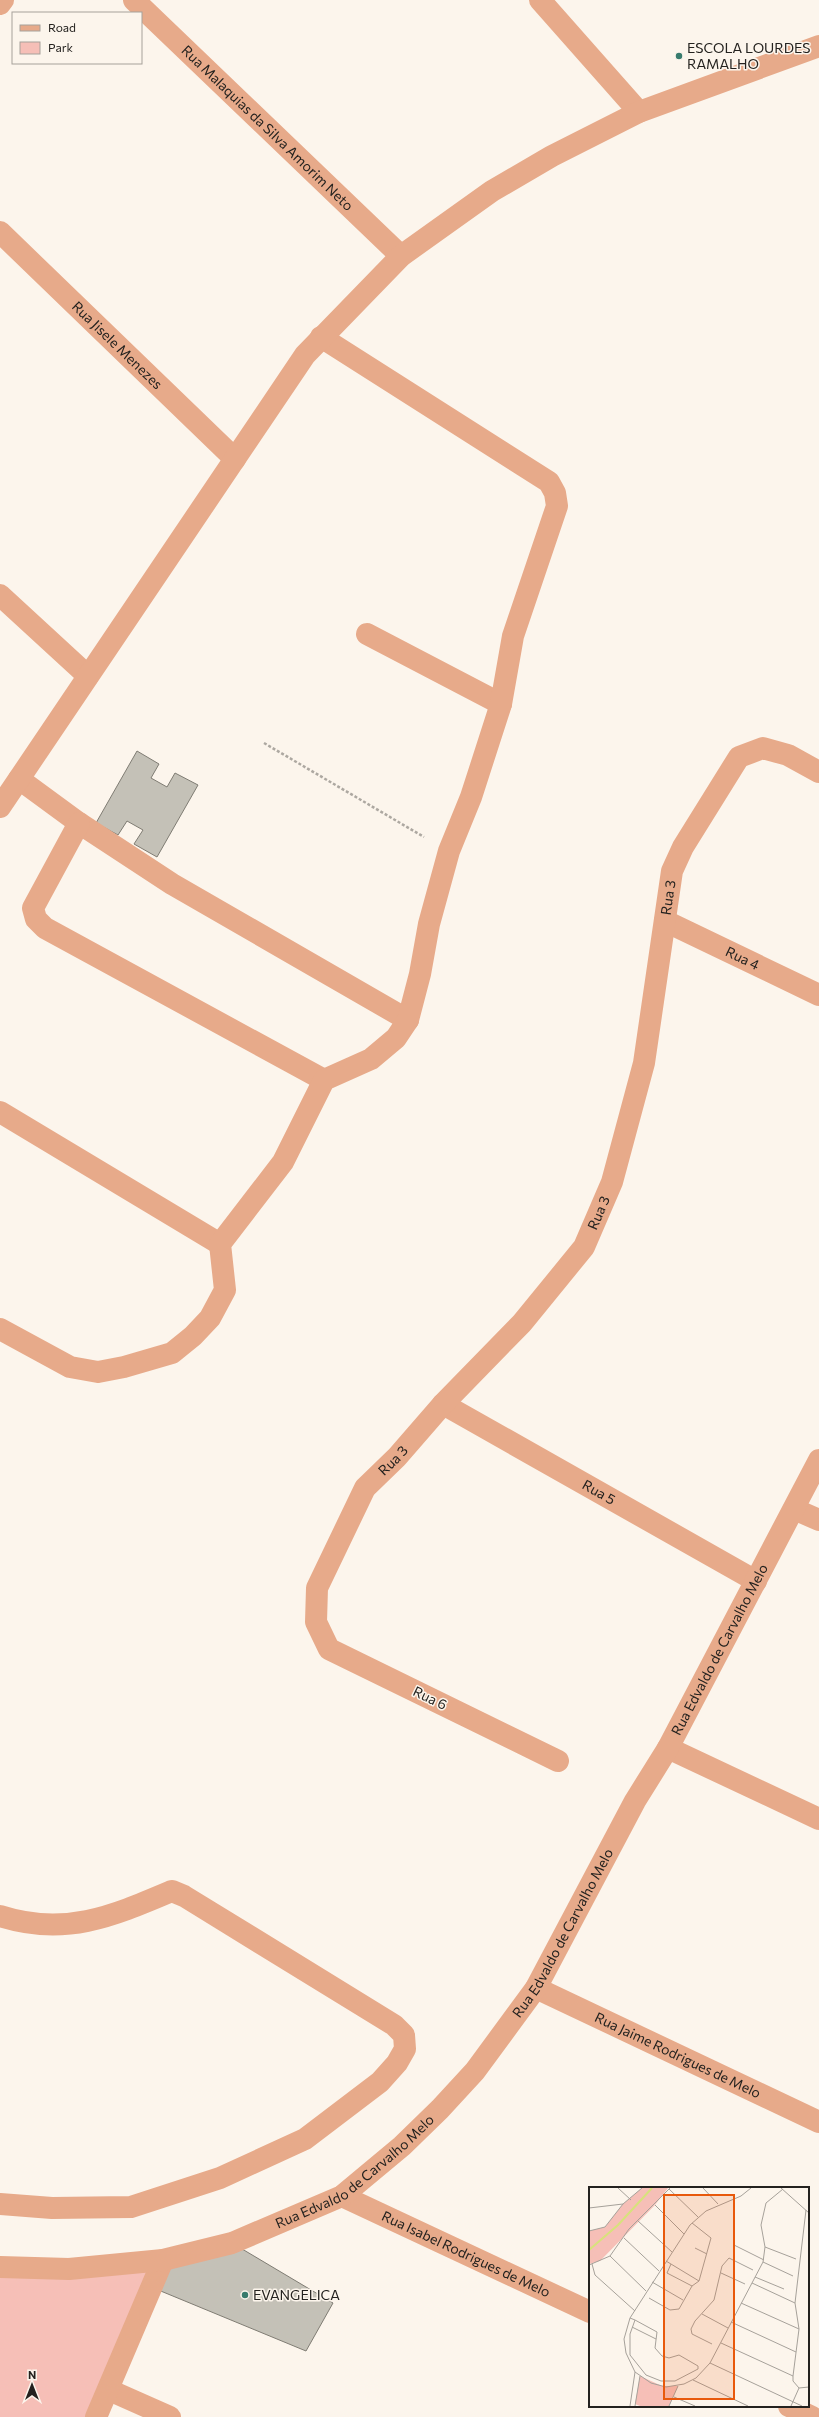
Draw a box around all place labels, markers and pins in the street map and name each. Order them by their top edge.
place label: ESCOLA LOURDES RAMALHO [687,39,811,72]
marker: ESCOLA LOURDES RAMALHO [674,51,684,61]
place label: EVANGELICA [253,2286,340,2303]
marker: EVANGELICA [240,2290,250,2300]

